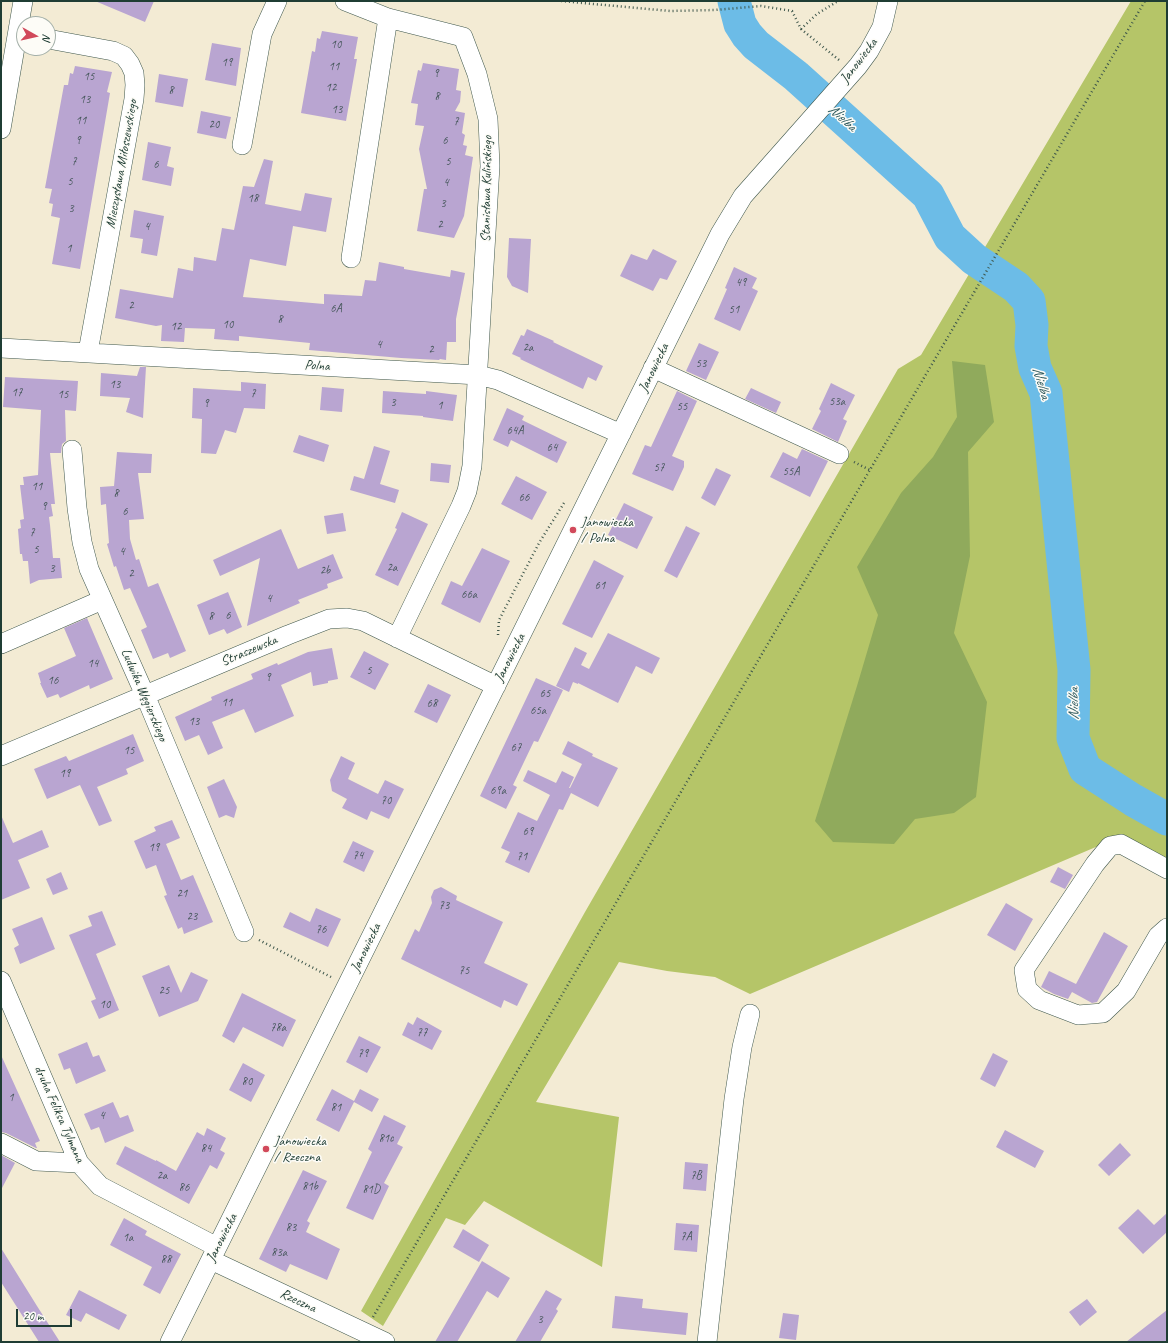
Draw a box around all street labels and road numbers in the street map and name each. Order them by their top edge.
street label: Janowiecka [837,35,881,87]
street label: Mieczysława Miłoszewskiego [102,98,142,230]
street label: Stanisława Kulińskiego [478,136,496,242]
street label: Janowiecka [635,341,673,395]
street label: Polna [304,357,330,375]
street label: Janowiecka [491,631,529,685]
street label: Straszewska [218,632,280,670]
street label: Ludwika Węgierskiego [117,646,171,744]
street label: Janowiecka [347,921,385,975]
street label: druha Feliksa Tylmana [30,1063,88,1165]
street label: Janowiecka [203,1211,241,1265]
street label: Rzeczna [277,1285,319,1317]

